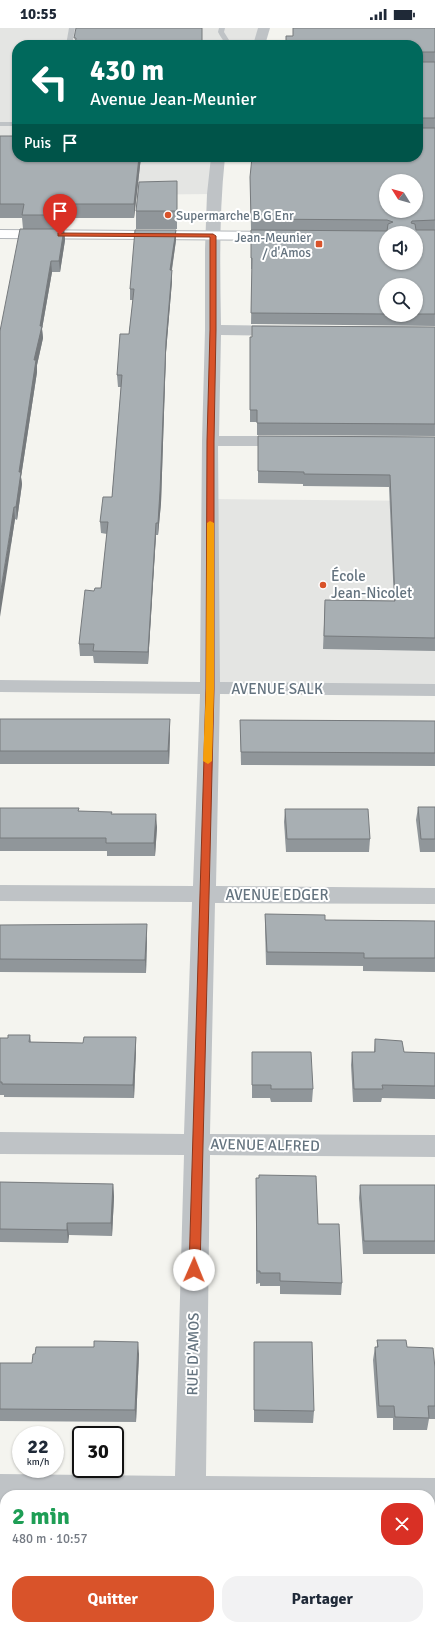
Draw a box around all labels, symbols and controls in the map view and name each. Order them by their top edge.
text: 10:55 [20,5,57,23]
text: 430 m [90,54,164,88]
icon: left [24,56,76,108]
text: Avenue Jean-Meunier [90,88,256,110]
icon: arrive [59,132,81,154]
text: Puis [24,134,51,152]
north arrow [379,174,423,218]
map controls [379,174,423,322]
pin [43,194,77,235]
icon: arrive [49,200,71,222]
place label: Supermarche B G Enr [176,208,294,224]
marker: Supermarche B G Enr [163,210,173,220]
button: sound [379,226,423,270]
place label: Jean-Meunier / d'Amos [234,230,311,261]
marker: Jean-Meunier / d'Amos [314,239,324,249]
button: search [379,278,423,322]
place label: École Jean-Nicolet [331,566,412,602]
marker: École Jean-Nicolet [318,580,328,590]
street label: AVENUE SALK [231,680,323,698]
street label: AVENUE EDGER [226,886,328,904]
street label: AVENUE ALFRED [210,1135,320,1155]
position arrow [173,1249,215,1291]
street label: RUE D'AMOS [183,1312,203,1396]
speed limit sign: 30 [72,1426,124,1478]
text: 22 [27,1434,49,1459]
text: km/h [27,1456,49,1468]
text: 2 min [12,1501,70,1531]
button: close [381,1503,423,1545]
text: 480 m · 10:57 [12,1531,88,1547]
button: Quitter [12,1576,214,1622]
button: Partager [222,1576,423,1622]

